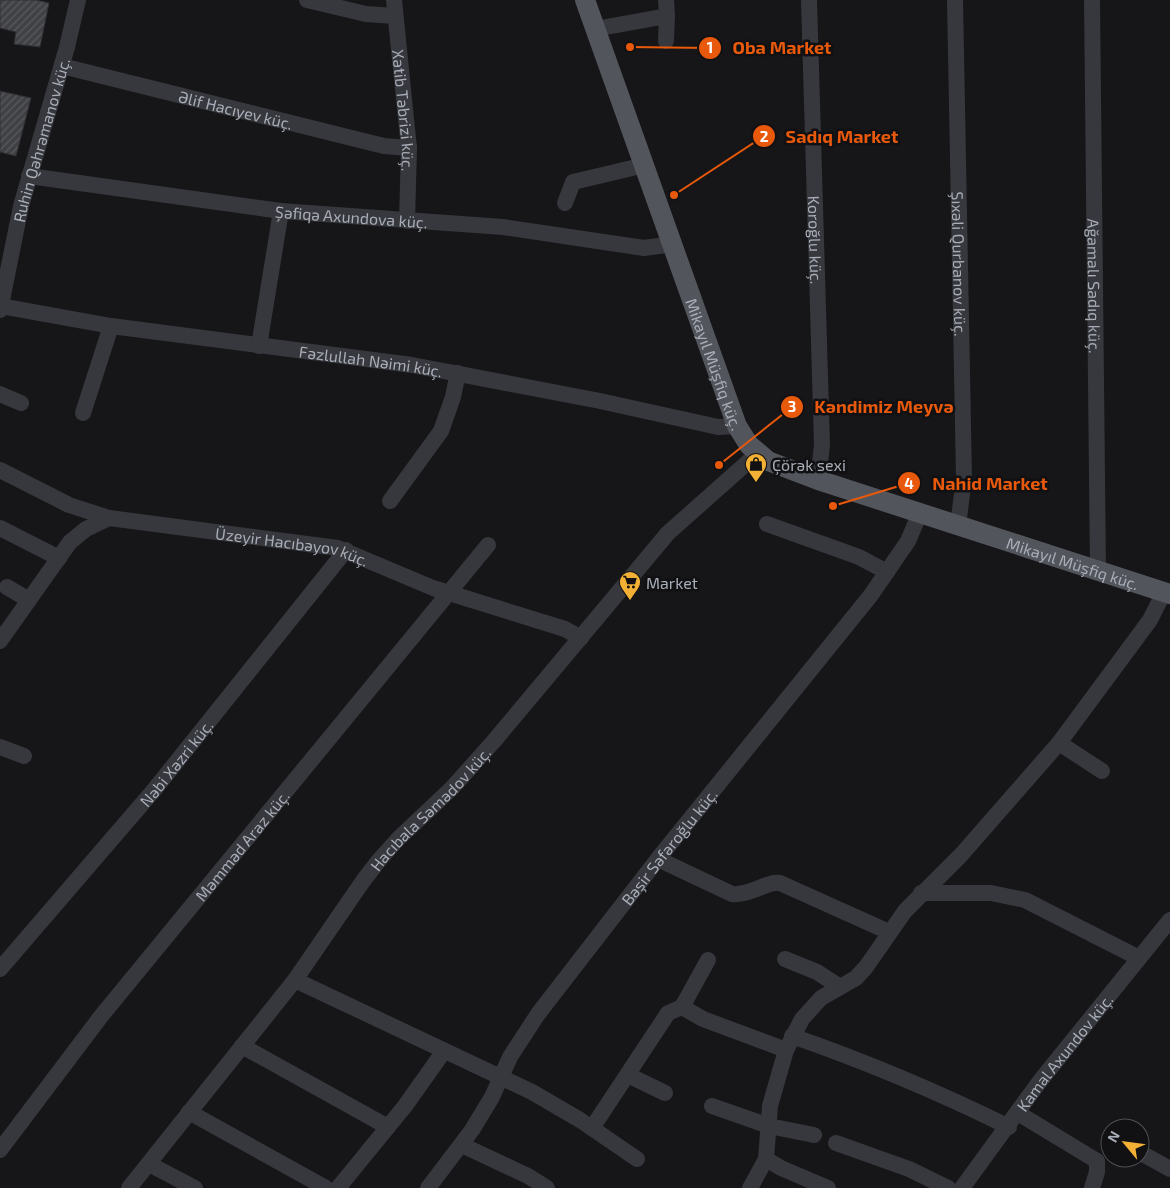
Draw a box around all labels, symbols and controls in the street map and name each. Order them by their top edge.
callout: Oba Market [697,31,841,64]
text: Oba Market [733,36,832,58]
text: 1 [707,38,713,56]
street label: Xətib Təbrizi küç. [390,48,419,172]
street label: Ruhin Qəhrəmanov küç. [8,55,73,224]
street label: Əlif Hacıyev küç. [177,86,295,133]
callout: Sadıq Market [751,120,909,153]
text: Sadıq Market [786,125,899,147]
text: 2 [760,127,769,145]
street label: Şıxəli Qurbanov küç. [948,191,971,337]
street label: Koroğlu küç. [805,195,827,285]
street label: Şəfiqə Axundova küç. [274,201,428,232]
street label: Ağamalı Sadıq küç. [1085,218,1105,354]
street label: Mikayıl Müşfiq küç. [683,295,746,433]
street label: Fəzlullah Nəimi küç. [298,341,444,380]
callout: Kəndimiz Meyvə [780,391,964,424]
text: Kəndimiz Meyvə [814,395,954,417]
text: 3 [788,397,796,415]
shop icon: Çörək sexi [744,452,768,483]
place label: Çörək sexi [772,455,846,475]
callout: Nahid Market [897,467,1057,500]
text: Nahid Market [932,472,1048,494]
text: 4 [904,474,914,492]
street label: Üzeyir Hacıbəyov küç. [214,523,372,569]
street label: Mikayıl Müşfiq küç. [1004,532,1141,593]
supermarket icon: Market [618,570,642,601]
place label: Market [646,573,698,592]
street label: Nəbi Xəzri küç. [135,716,216,810]
street label: Hacıbala Səmədov küç. [365,743,494,874]
street label: Bəşir Səfəroğlu küç. [617,785,721,908]
street label: Məmməd Araz küç. [191,786,292,904]
street label: Kamal Axundov küç. [1012,990,1116,1114]
north arrow [1100,1118,1150,1168]
text: N [1103,1128,1123,1145]

